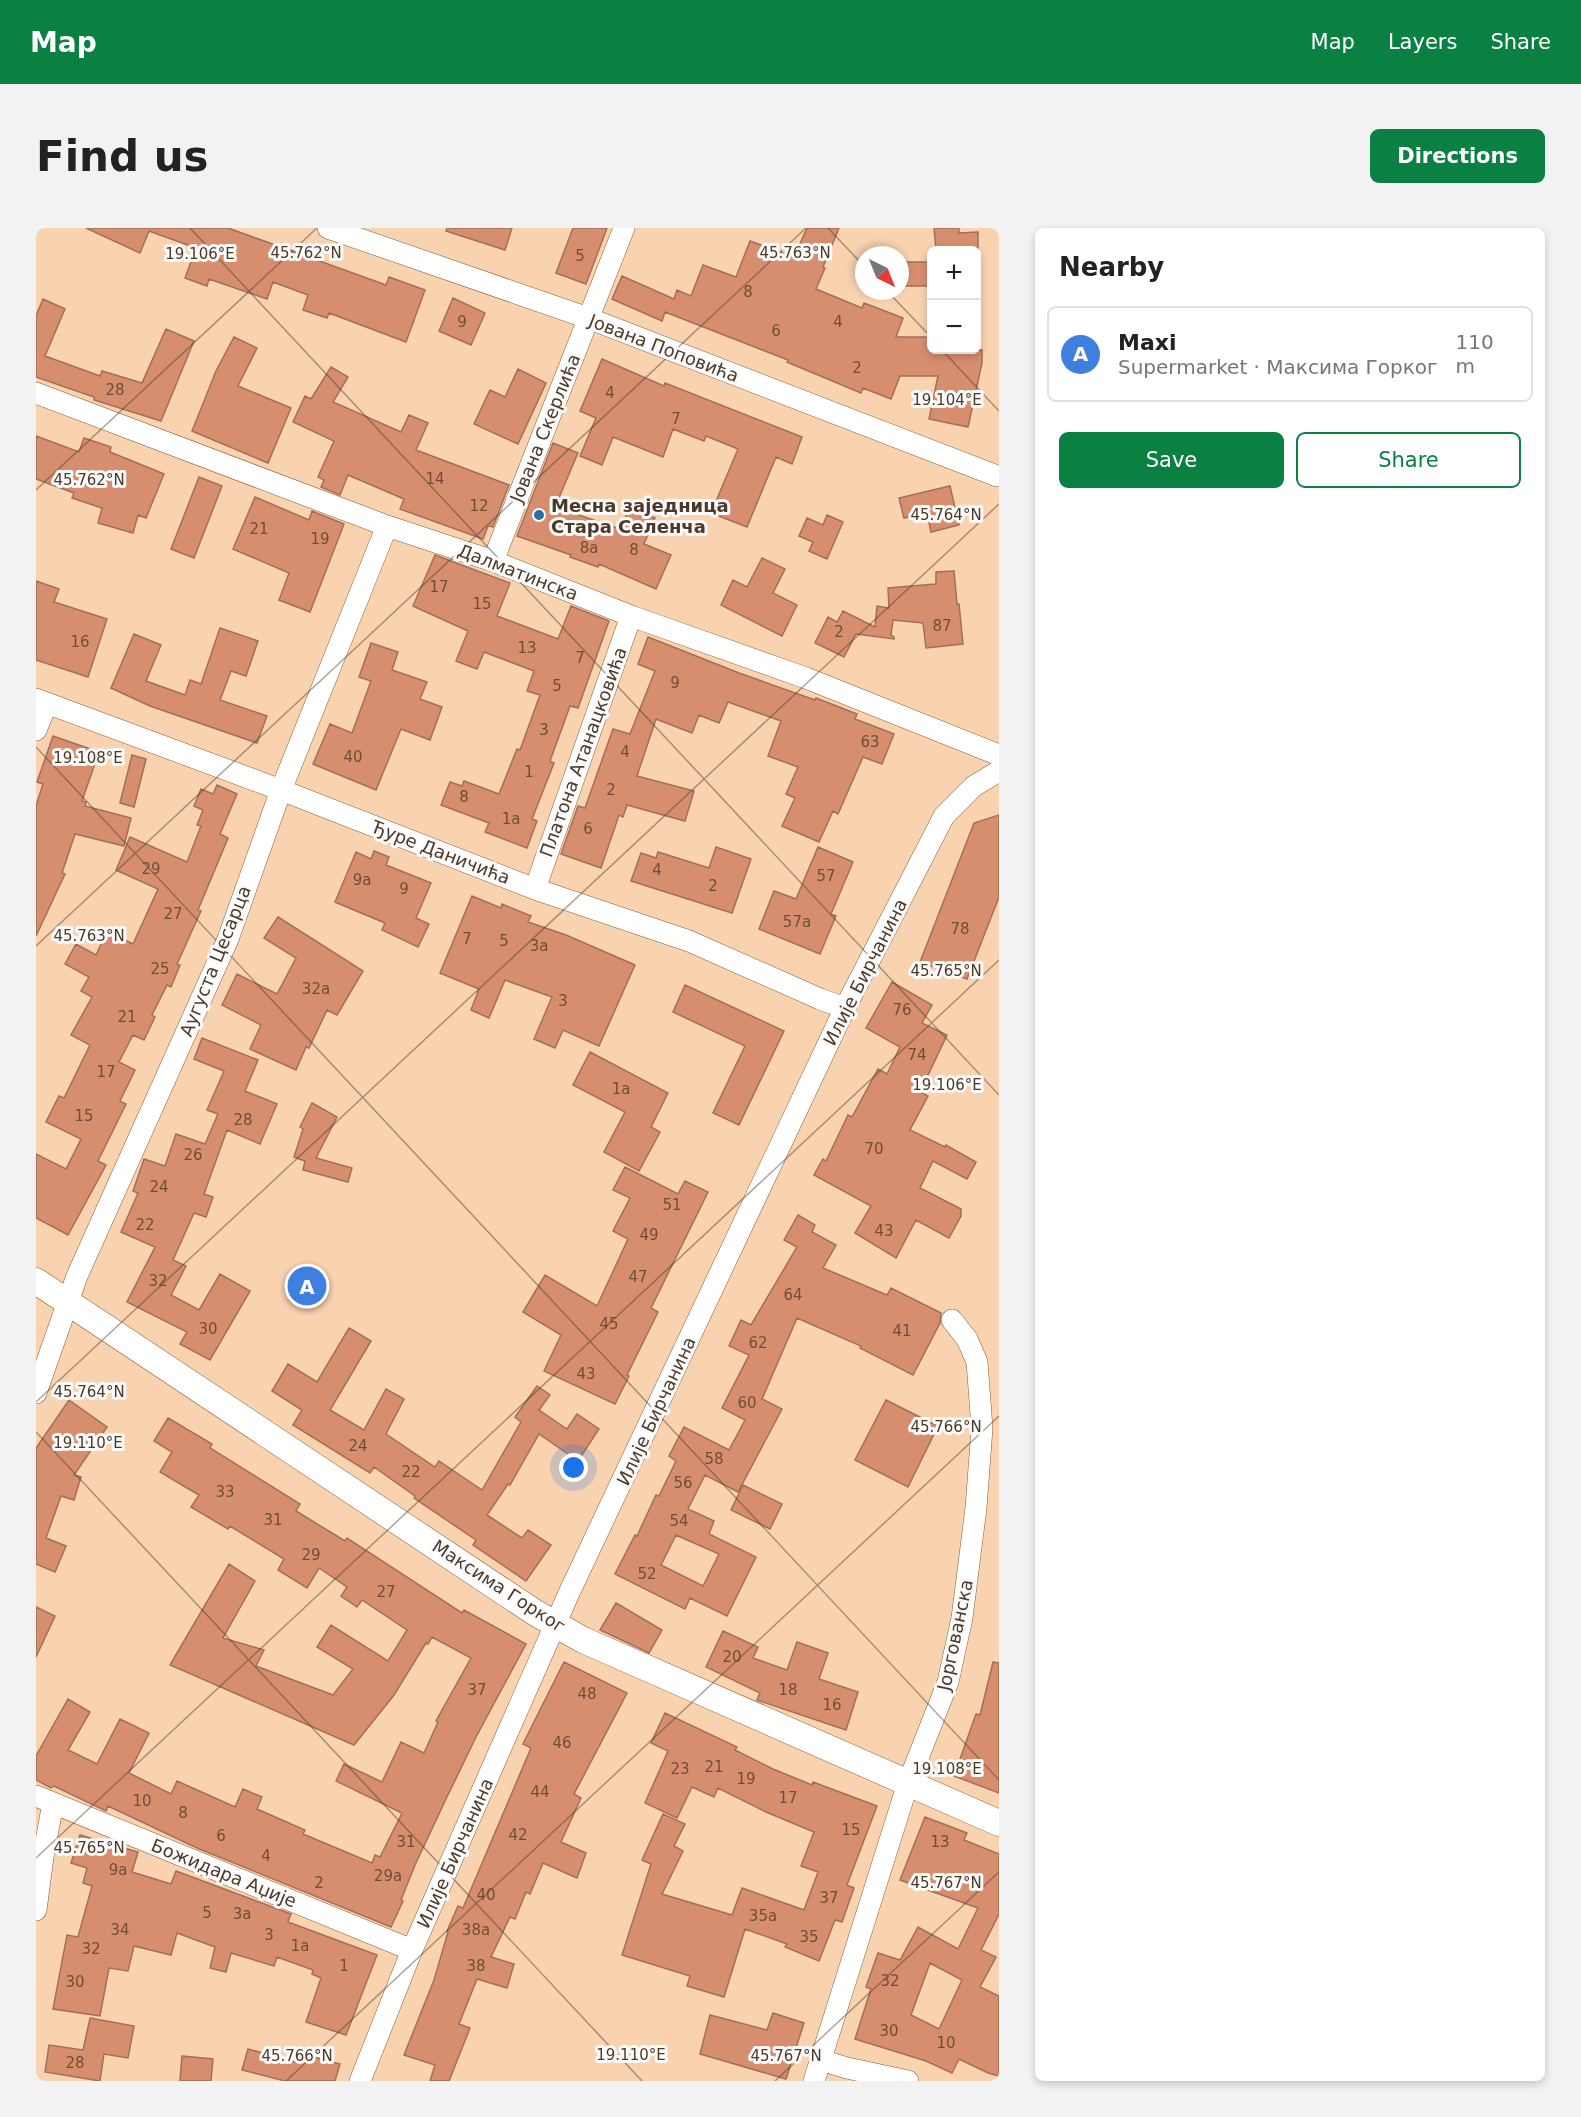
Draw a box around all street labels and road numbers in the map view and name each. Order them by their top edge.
street label: Јована Поповића [585,309,742,386]
street label: Јована Скерлића [505,351,584,506]
street label: Далматинска [455,539,581,605]
street label: Платона Атанацковића [535,644,631,860]
street label: Ђуре Даничића [368,816,513,888]
street label: Аугуста Цесарца [175,882,255,1040]
street label: Илије Бирчанина [819,895,911,1049]
street label: Илије Бирчанина [612,1333,700,1489]
street label: Максима Горког [429,1535,569,1637]
street label: Јоргованска [933,1577,977,1694]
street label: Илије Бирчанина [412,1775,498,1931]
street label: Божидара Аџије [148,1834,300,1912]

